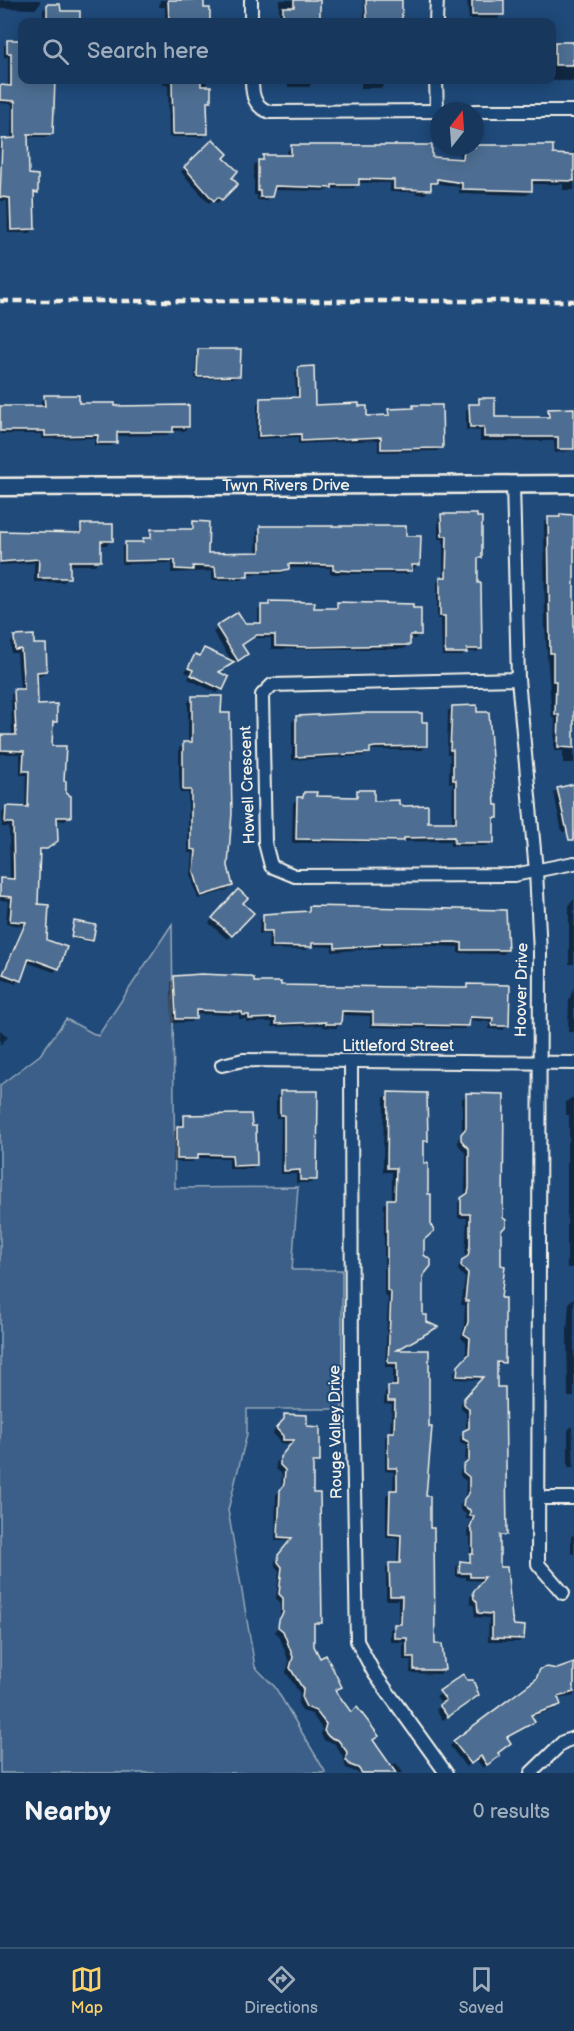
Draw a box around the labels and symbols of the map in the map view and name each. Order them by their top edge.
north arrow [430,102,484,156]
street label: Twyn Rivers Drive [222,476,350,495]
street label: Howell Crescent [236,725,260,845]
street label: Hoover Drive [512,942,532,1037]
street label: Littleford Street [342,1037,454,1056]
street label: Rouge Valley Drive [325,1364,347,1499]

